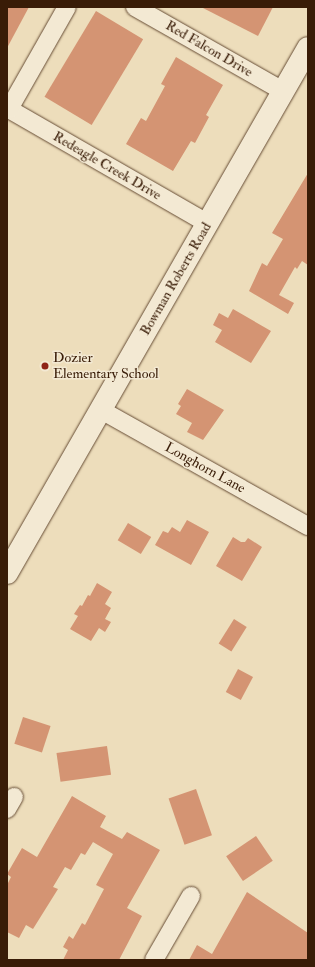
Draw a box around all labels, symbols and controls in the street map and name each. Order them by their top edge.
street label: Red Falcon Drive [162,17,256,81]
street label: Redeagle Creek Drive [50,128,164,204]
street label: Bowman Roberts Road [137,220,215,338]
place label: Dozier Elementary School [53,350,159,382]
marker: Dozier Elementary School [40,361,50,371]
street label: Longhorn Lane [162,439,248,497]

